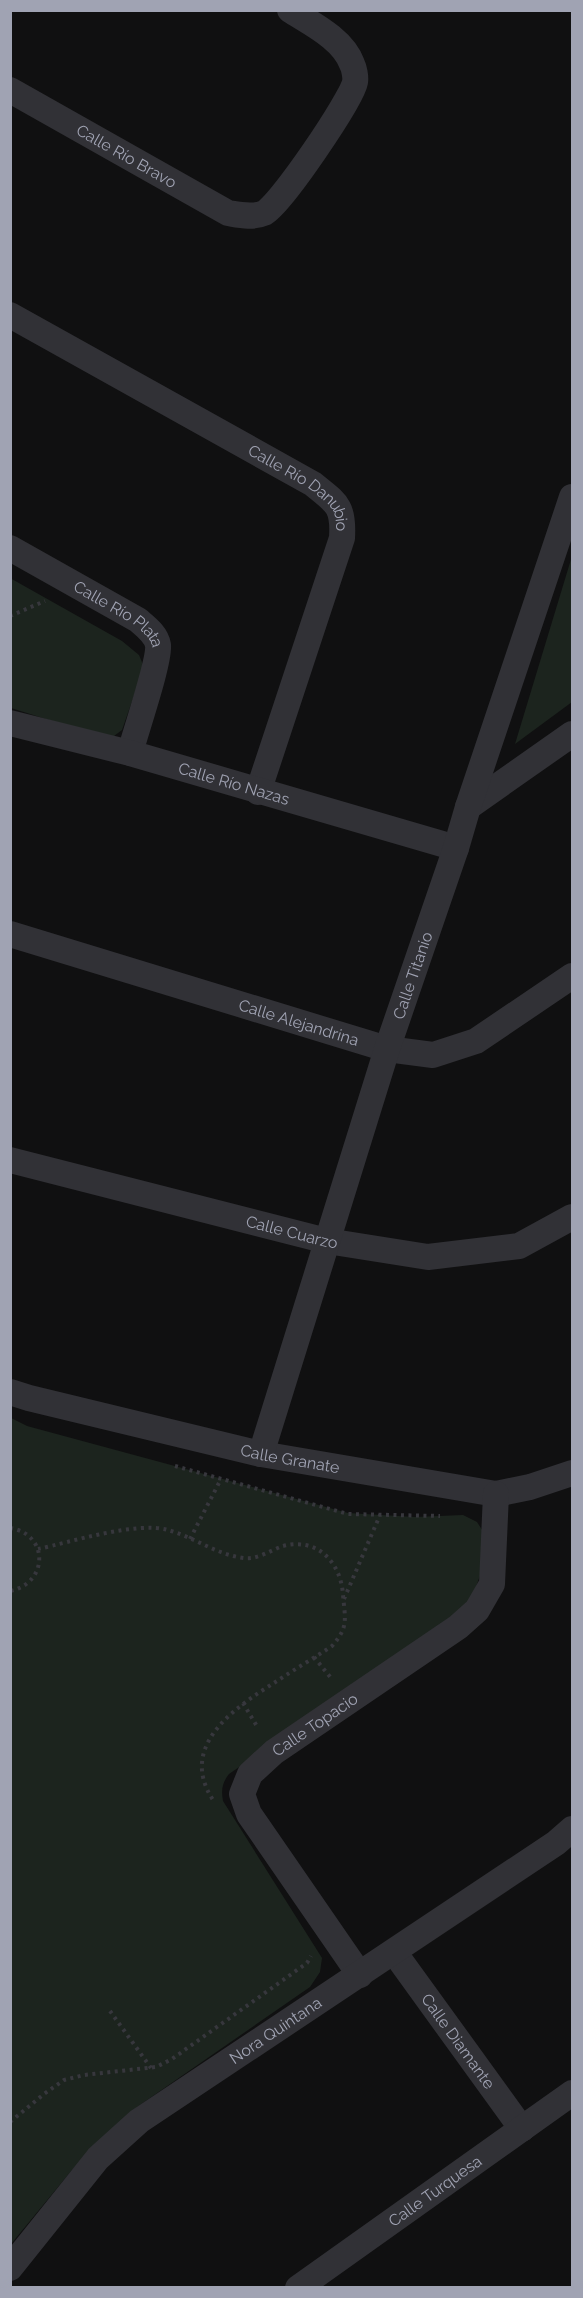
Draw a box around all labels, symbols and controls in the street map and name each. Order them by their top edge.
street label: Calle Río Bravo [73,120,180,192]
street label: Calle Río Danubio [245,440,352,531]
street label: Calle Río Plata [70,576,168,649]
street label: Calle Río Nazas [176,758,292,809]
street label: Calle Titanio [388,929,436,1022]
street label: Calle Alejandrina [236,995,361,1049]
street label: Calle Cuarzo [244,1211,339,1252]
street label: Calle Granate [239,1440,341,1477]
street label: Calle Topacio [268,1689,361,1760]
street label: Calle Diamante [418,1990,499,2092]
street label: Nora Quintana [226,1993,325,2068]
street label: Calle Turquesa [385,2151,485,2230]

